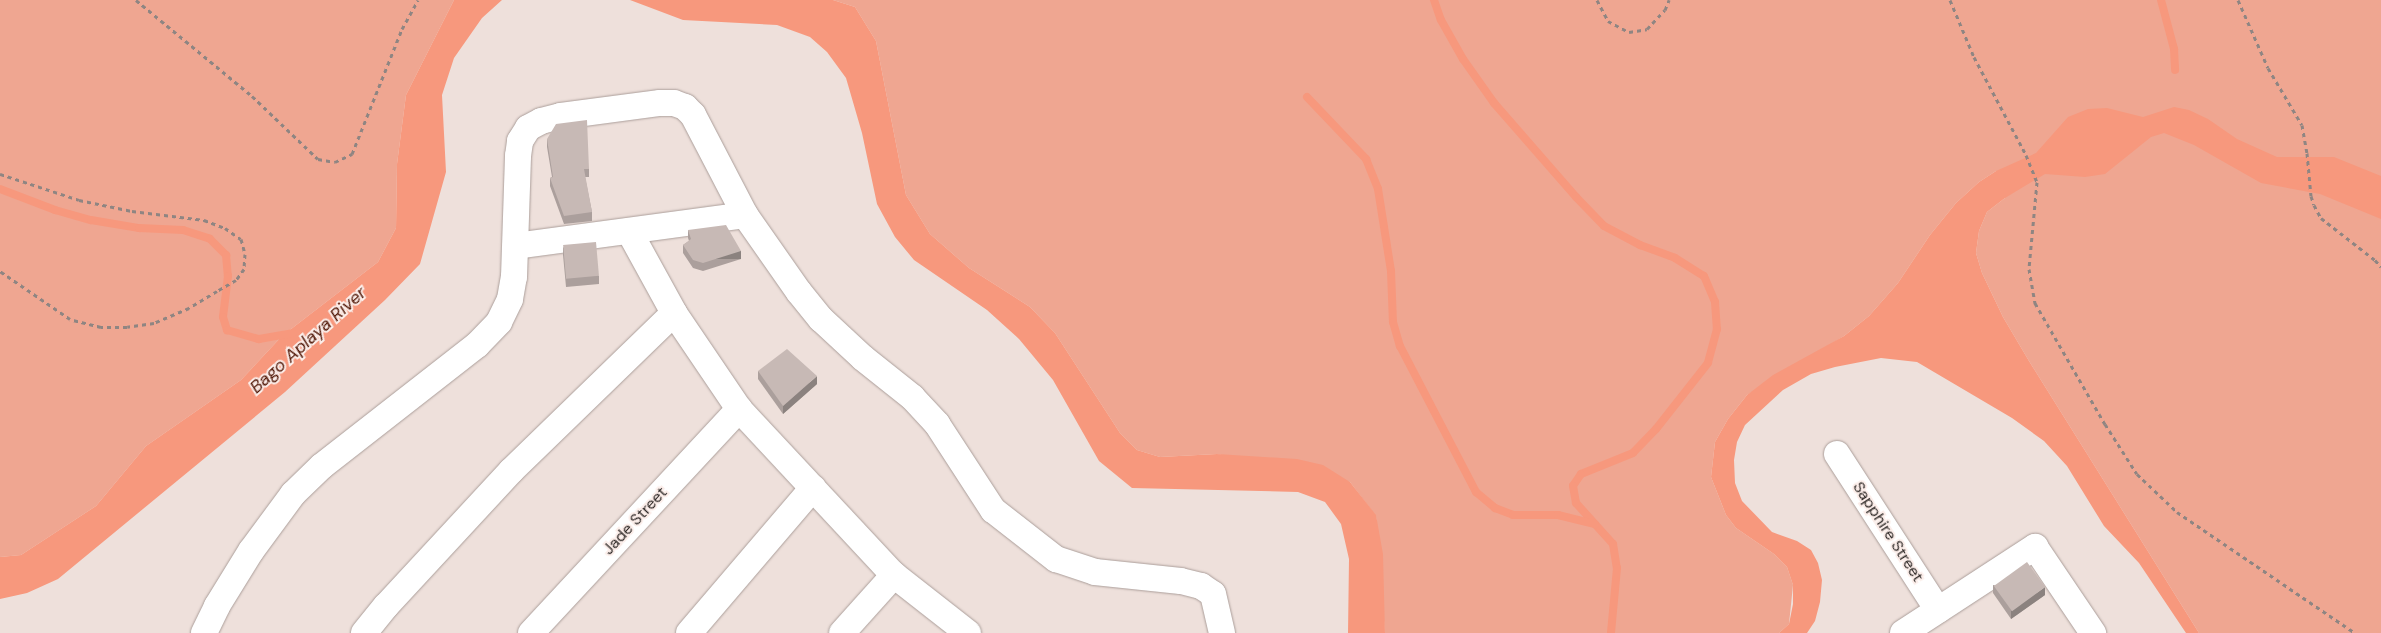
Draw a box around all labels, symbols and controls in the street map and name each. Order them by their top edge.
water label: Bago Aplaya River [245,282,371,398]
street label: Sapphire Street [1849,478,1927,586]
street label: Jade Street [599,483,671,559]

